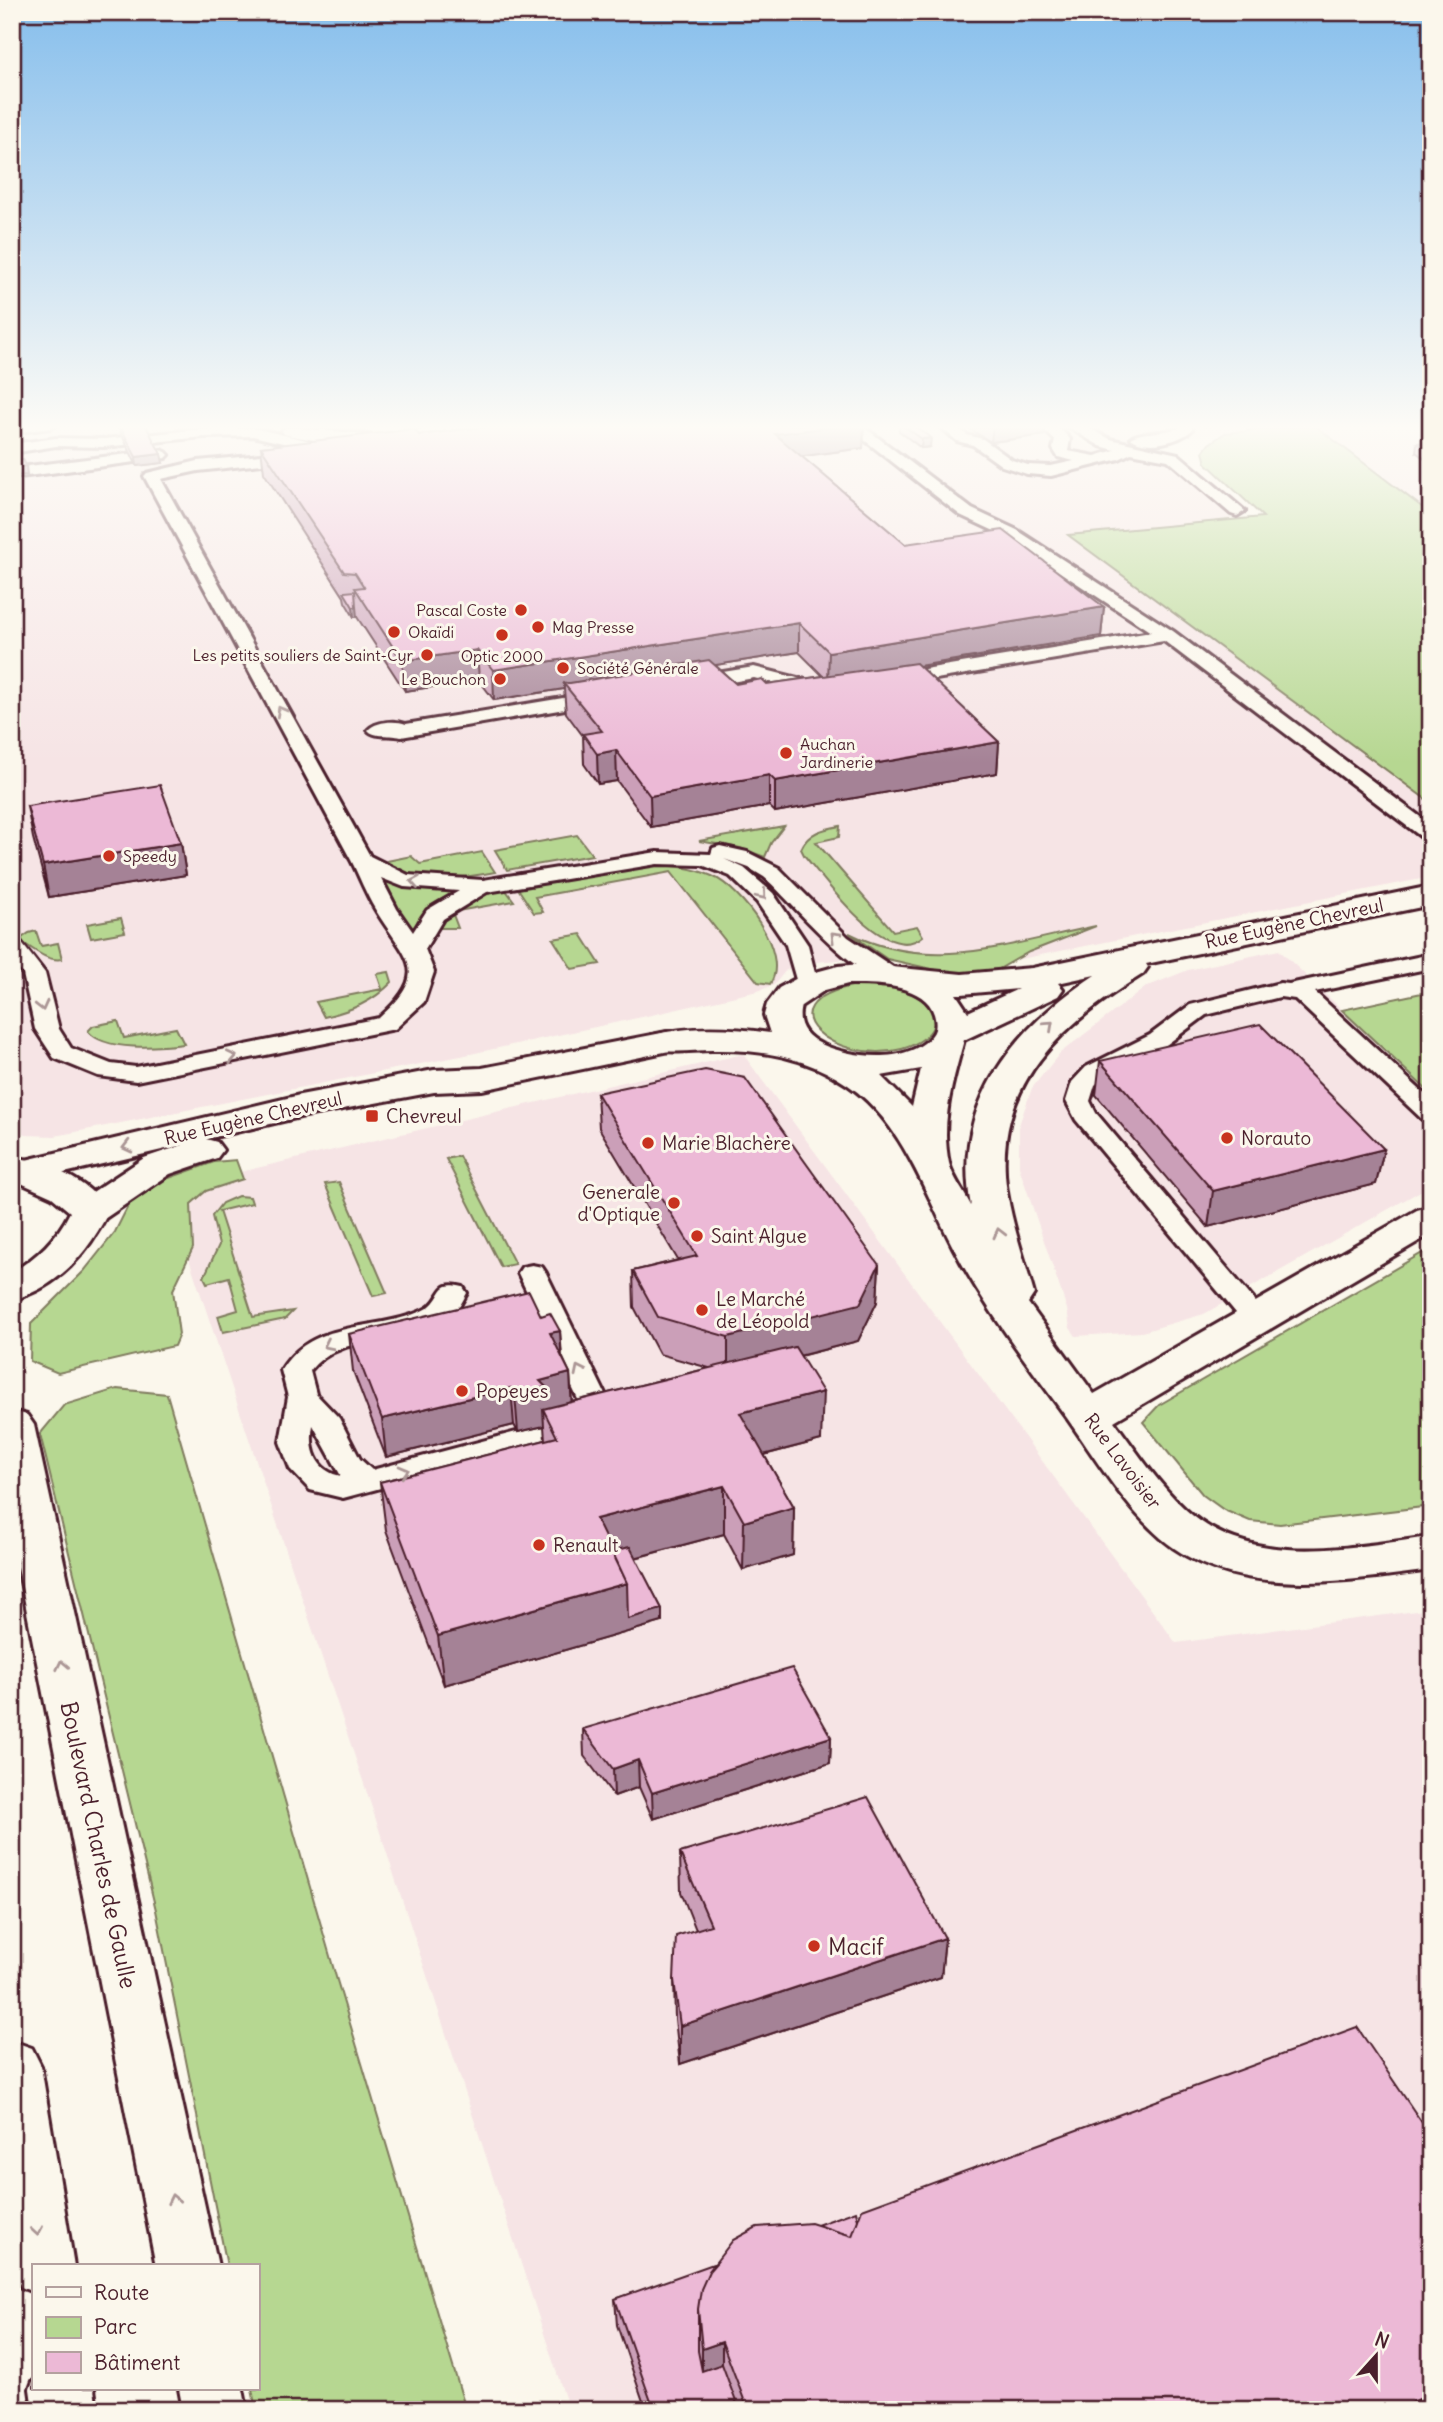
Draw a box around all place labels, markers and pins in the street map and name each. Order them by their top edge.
place label: Pascal Coste [416,600,507,620]
marker: Pascal Coste [513,602,529,618]
place label: Mag Presse [552,617,634,637]
marker: Mag Presse [530,619,546,635]
place label: Okaïdi [408,622,454,642]
marker: Okaïdi [386,624,402,640]
marker: Optic 2000 [494,627,510,643]
place label: Les petits souliers de Saint-Cyr [193,645,413,665]
place label: Optic 2000 [461,646,543,666]
marker: Les petits souliers de Saint-Cyr [419,647,435,663]
place label: Société Générale [577,658,699,678]
marker: Société Générale [555,660,571,676]
place label: Le Bouchon [401,669,486,689]
marker: Le Bouchon [492,671,508,687]
place label: Auchan Jardinerie [800,734,873,772]
marker: Auchan Jardinerie [778,745,794,761]
place label: Speedy [123,846,177,866]
marker: Speedy [101,848,117,864]
place label: Chevreul [386,1104,462,1128]
marker: Chevreul [364,1108,380,1124]
place label: Norauto [1241,1126,1311,1150]
marker: Norauto [1219,1130,1235,1146]
place label: Marie Blachère [662,1131,791,1155]
marker: Marie Blachère [640,1135,656,1151]
place label: Generale d'Optique [577,1180,660,1226]
marker: Generale d'Optique [666,1195,682,1211]
place label: Saint Algue [711,1224,807,1248]
marker: Saint Algue [689,1228,705,1244]
place label: Le Marché de Léopold [716,1287,809,1333]
marker: Le Marché de Léopold [694,1302,710,1318]
place label: Popeyes [476,1379,548,1403]
marker: Popeyes [454,1383,470,1399]
place label: Renault [553,1533,618,1557]
marker: Renault [531,1537,547,1553]
place label: Macif [828,1932,884,1961]
marker: Macif [806,1938,822,1954]

